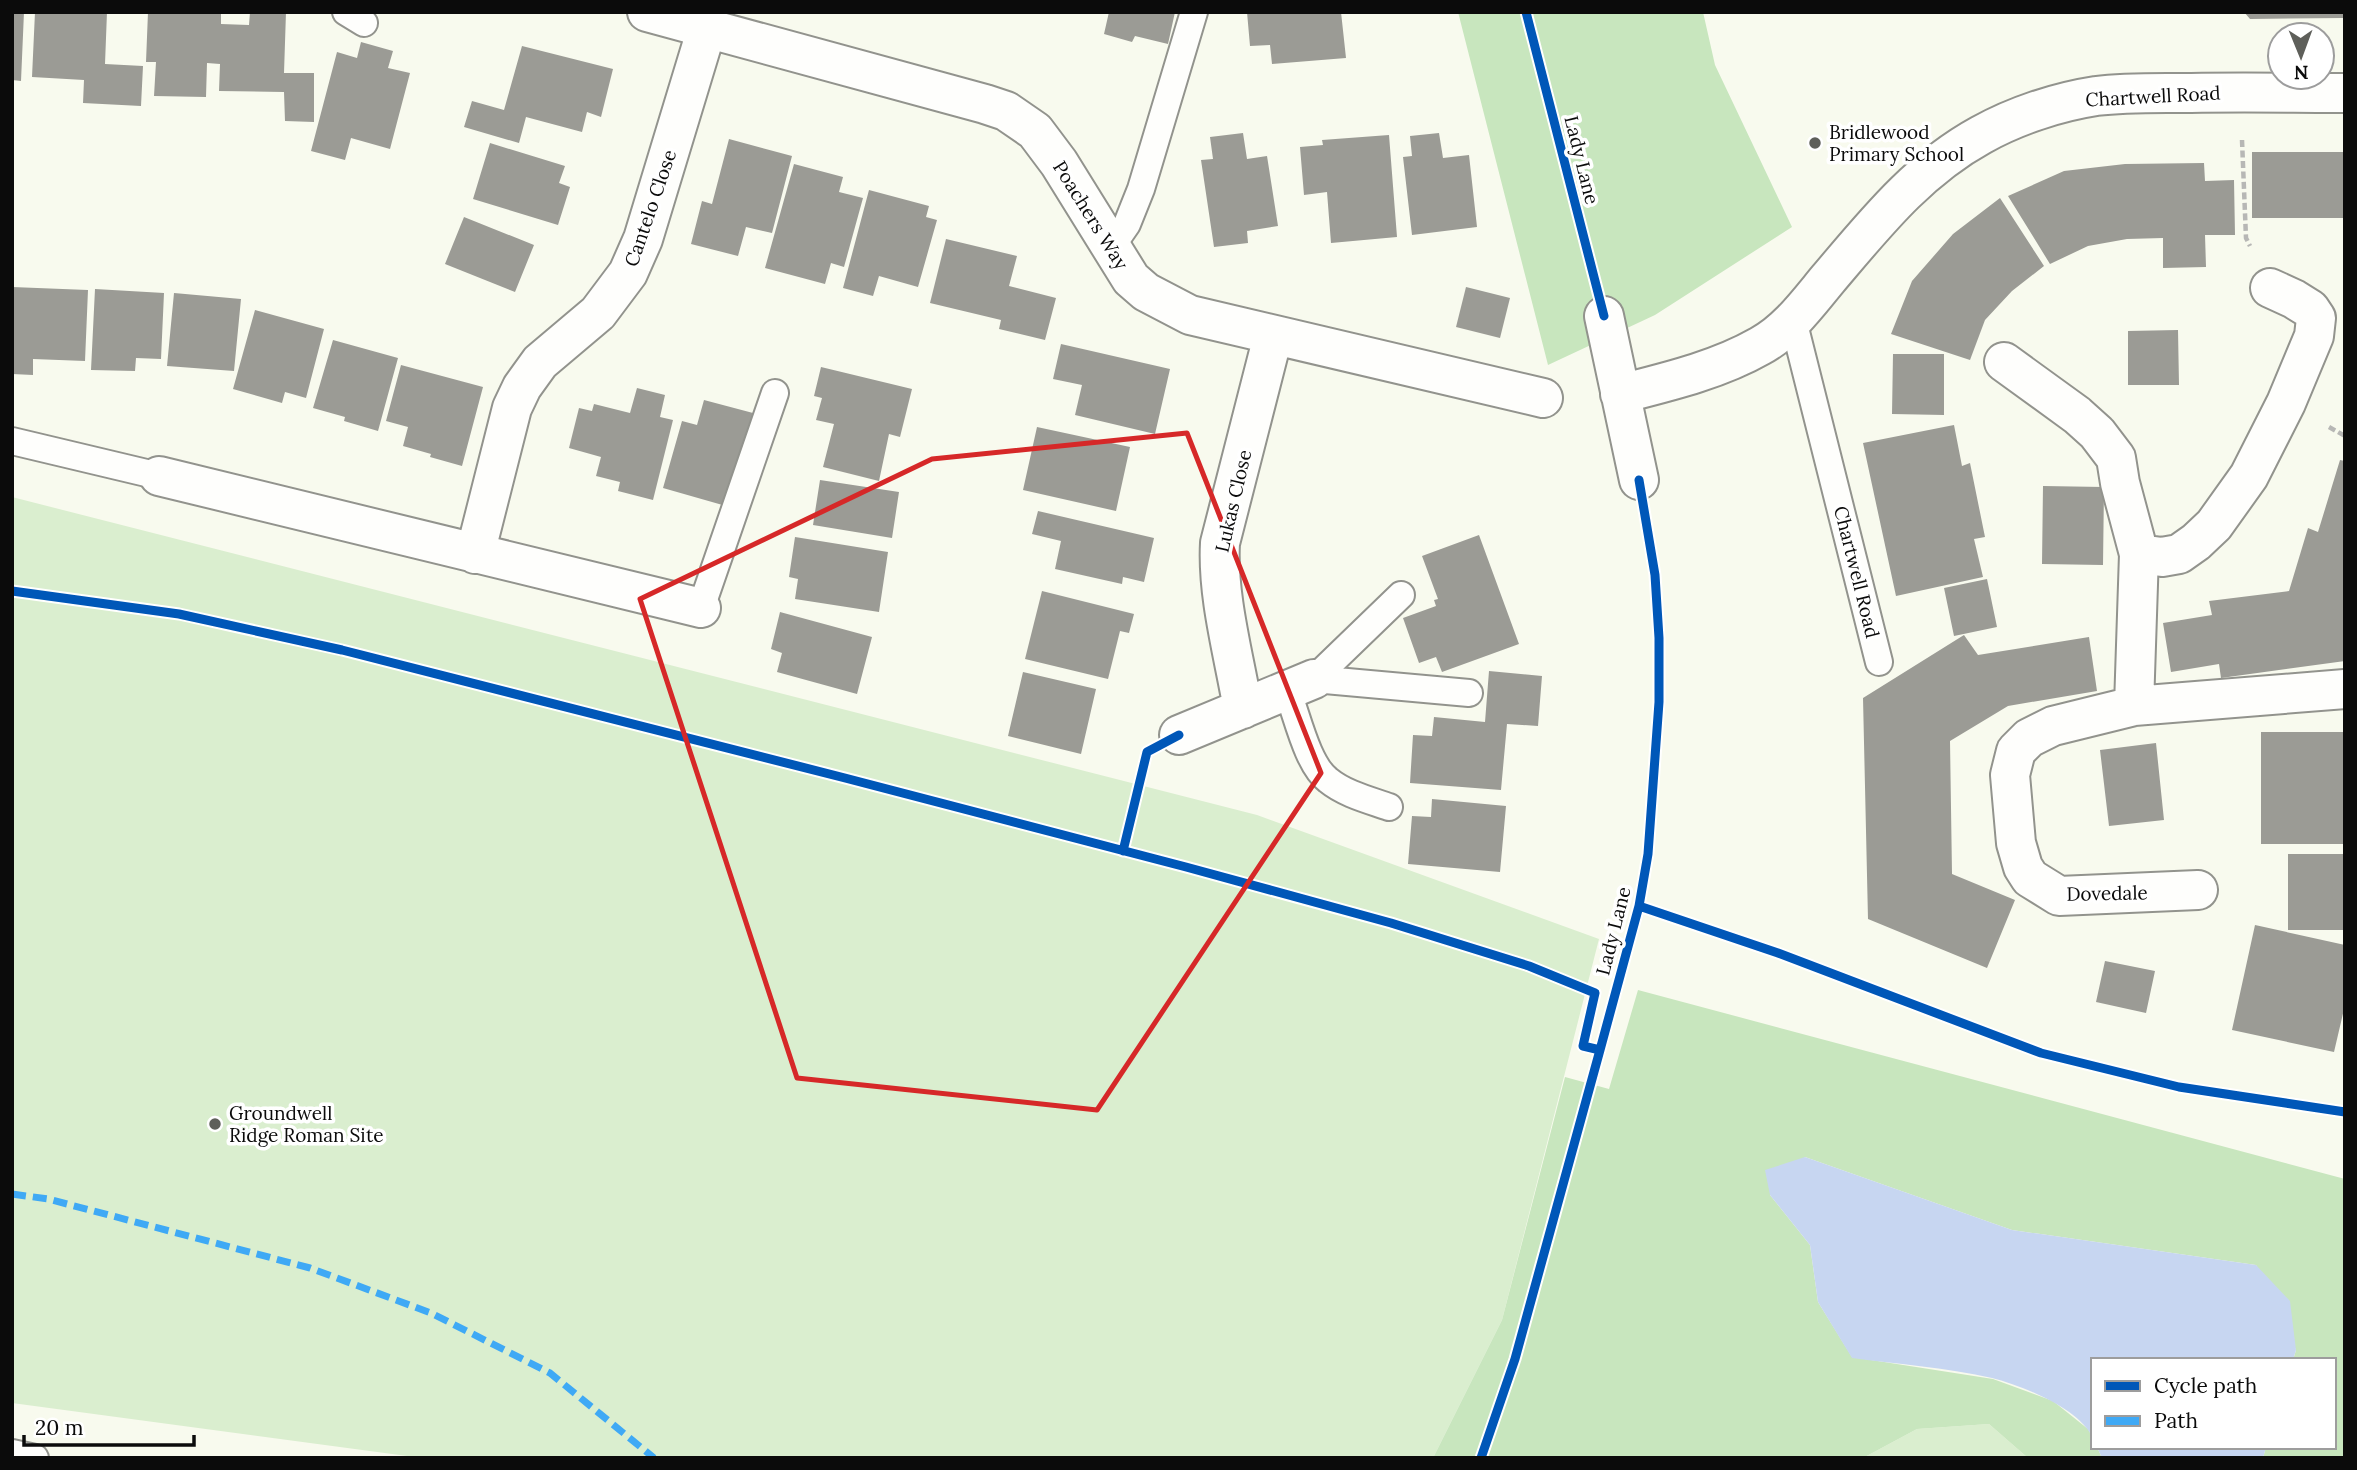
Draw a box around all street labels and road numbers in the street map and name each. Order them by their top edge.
street label: Chartwell Road [2085,80,2221,112]
street label: Lady Lane [1559,113,1605,207]
street label: Cantelo Close [619,146,681,270]
street label: Poachers Way [1048,156,1134,274]
street label: Lukas Close [1210,447,1256,555]
street label: Chartwell Road [1829,503,1885,641]
street label: Dovedale [2066,880,2148,906]
street label: Lady Lane [1590,884,1636,978]

